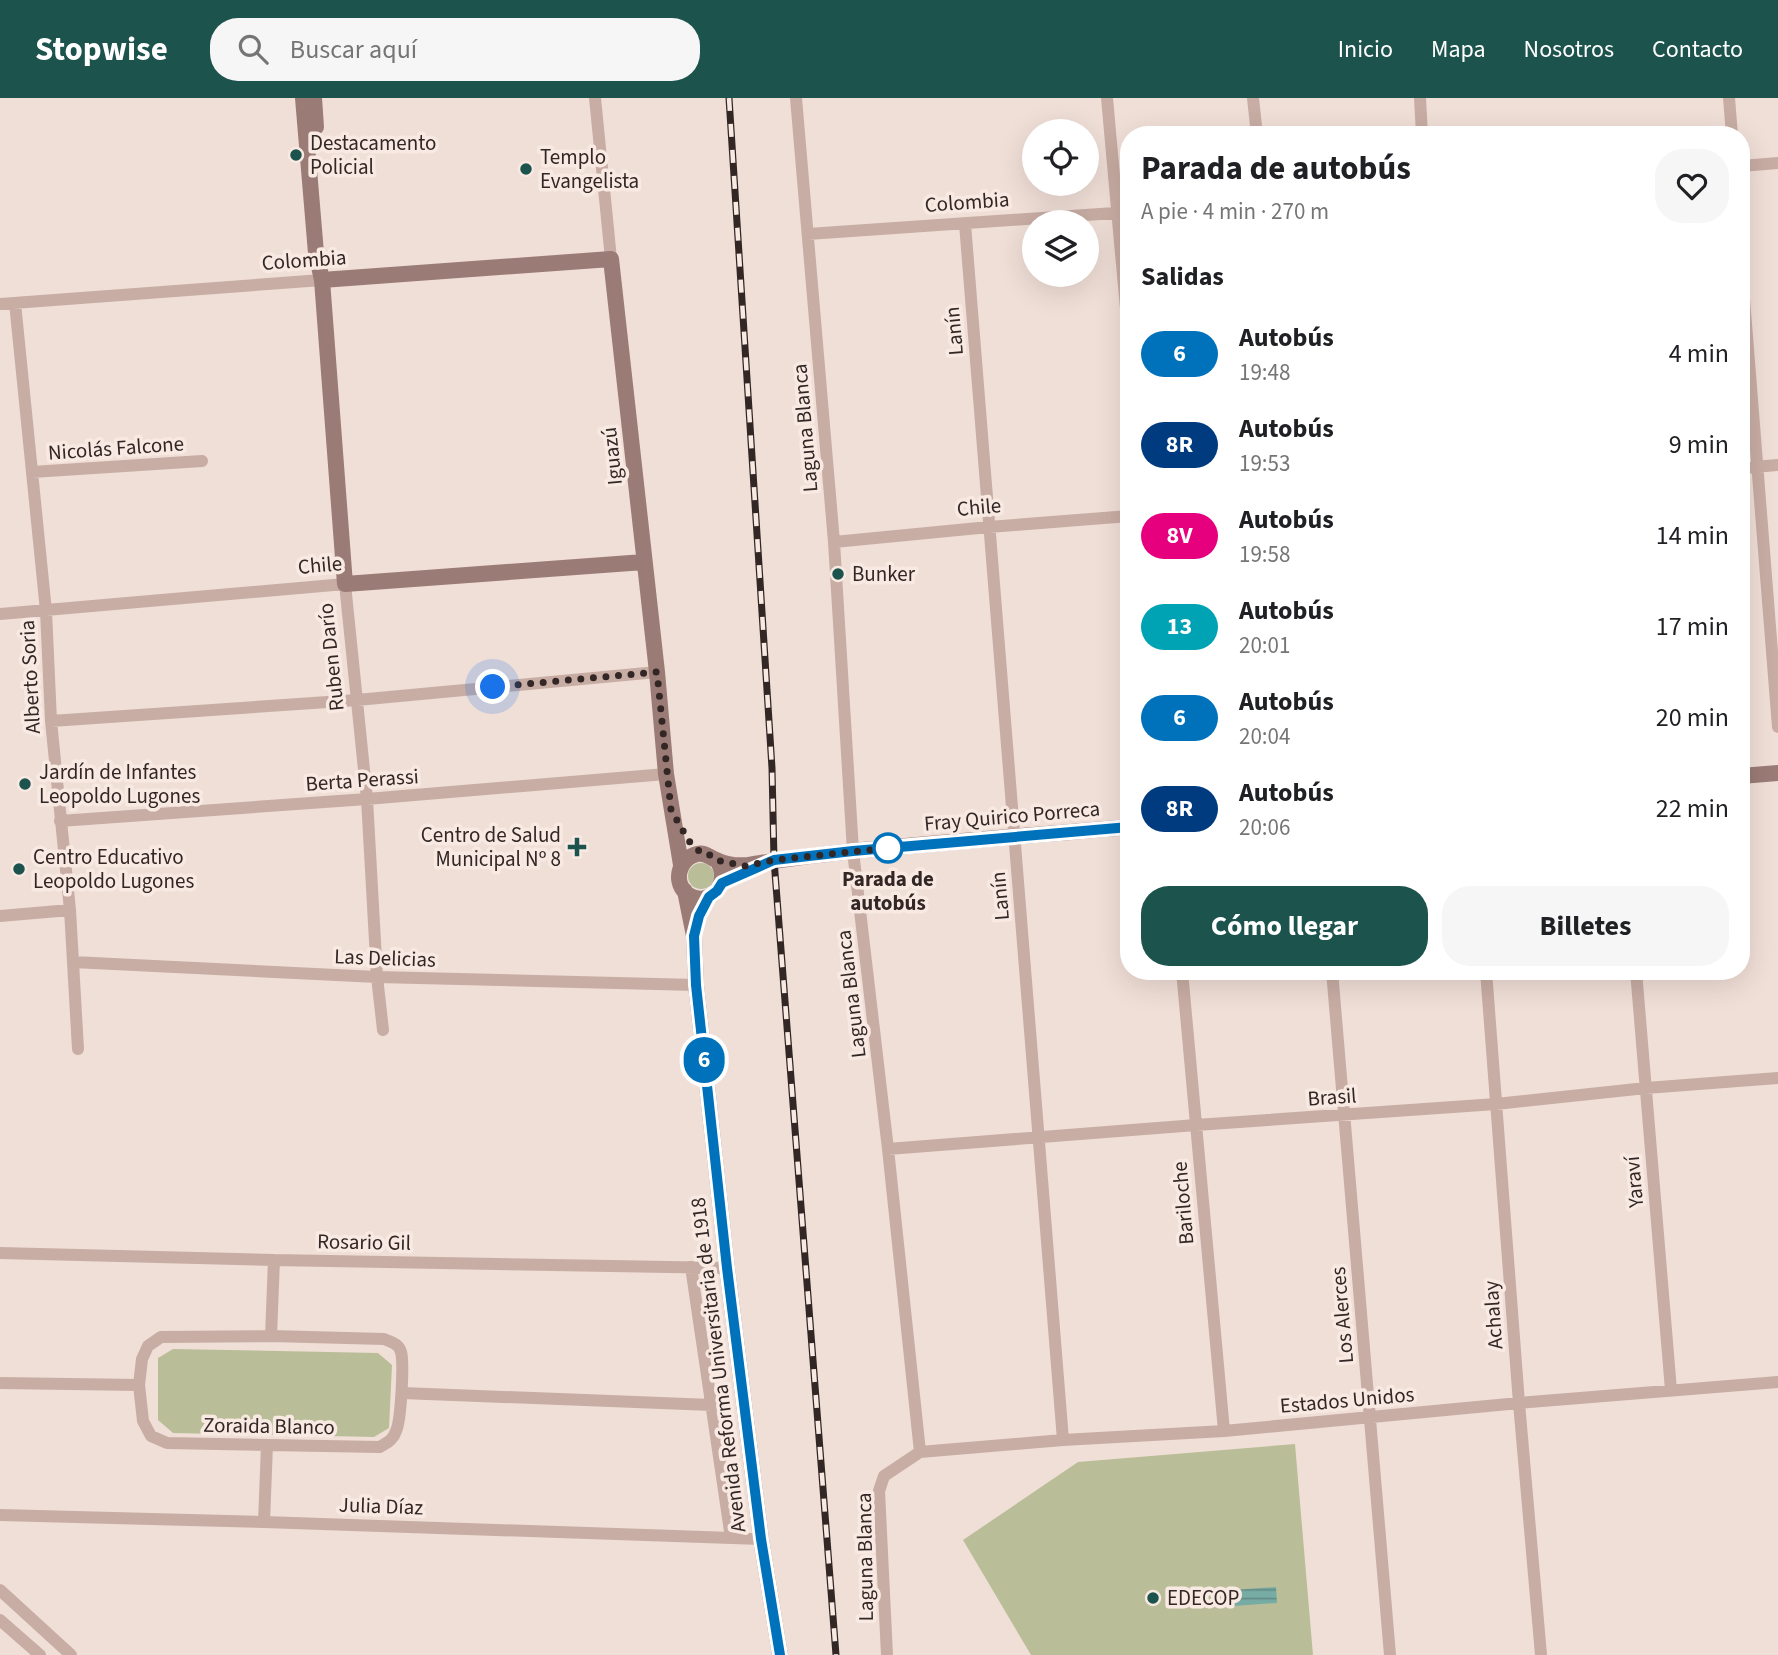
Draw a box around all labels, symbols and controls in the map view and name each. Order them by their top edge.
search box [210,18,700,81]
text: Stopwise [35,26,168,73]
icon: search [234,30,272,68]
text: Buscar aquí [290,31,417,68]
text: Inicio [1338,32,1393,67]
text: Mapa [1431,32,1486,67]
text: Nosotros [1524,32,1614,67]
text: Contacto [1652,32,1743,67]
map controls [1022,119,1099,287]
button: locate [1022,119,1099,196]
place label: Destacamento Policial [310,128,436,182]
place label: Templo Evangelista [540,142,639,196]
text: Parada de autobús [1141,145,1411,192]
marker: Destacamento Policial [288,147,304,163]
button: heart [1655,149,1729,223]
marker: Templo Evangelista [518,161,534,177]
street label: Colombia [924,184,1010,220]
text: A pie · 4 min · 270 m [1141,195,1329,228]
button: layers [1022,210,1099,287]
street label: Colombia [261,242,347,278]
text: Salidas [1141,258,1224,295]
street label: Lanín [937,305,971,357]
text: Autobús [1239,319,1334,356]
text: 4 min [1669,335,1729,372]
text: 6 [1173,336,1186,371]
text: 19:48 [1239,356,1290,389]
street label: Laguna Blanca [784,363,826,493]
text: Autobús [1239,410,1334,447]
street label: Iguazú [594,425,630,487]
text: 9 min [1669,426,1729,463]
text: 8R [1166,427,1193,462]
street label: Nicolás Falcone [47,428,185,468]
text: 19:53 [1239,447,1290,480]
street label: Chile [956,490,1002,524]
text: Autobús [1239,501,1334,538]
text: 14 min [1656,517,1729,554]
text: 8V [1166,518,1193,553]
text: 19:58 [1239,538,1290,571]
street label: Chile [297,548,343,582]
place label: Bunker [852,559,916,589]
marker: Bunker [830,566,846,582]
text: Autobús [1239,592,1334,629]
street label: Ruben Darío [310,602,352,712]
text: 17 min [1656,608,1729,645]
text: 13 [1167,609,1192,644]
street label: Alberto Soria [12,619,48,735]
text: 20:01 [1239,629,1290,662]
your location [475,669,510,704]
text: Autobús [1239,683,1334,720]
text: 20 min [1656,699,1729,736]
text: 6 [1173,700,1186,735]
text: 20:04 [1239,720,1290,753]
place label: Jardín de Infantes Leopoldo Lugones [39,757,200,811]
street label: Berta Perassi [304,761,420,799]
text: Autobús [1239,774,1334,811]
marker: Jardín de Infantes Leopoldo Lugones [17,776,33,792]
text: 22 min [1656,790,1729,827]
text: 8R [1166,791,1193,826]
street label: Fray Quirico Porreca [923,793,1101,839]
text: 20:06 [1239,811,1290,844]
place label: Centro de Salud Municipal Nº 8 [421,820,561,874]
marker: Parada de autobús [873,833,903,863]
marker: Centro de Salud Municipal Nº 8 [567,837,587,857]
place label: Centro Educativo Leopoldo Lugones [33,842,194,896]
marker: Centro Educativo Leopoldo Lugones [11,861,27,877]
place label: Parada de autobús [842,864,934,918]
street label: Lanín [983,870,1017,922]
button: Cómo llegar [1141,886,1428,966]
button: Billetes [1442,886,1729,966]
street label: Laguna Blanca [828,928,874,1060]
street label: Las Delicias [334,941,437,975]
line badge: 6 [681,1037,727,1083]
text: 6 [698,1042,710,1077]
street label: Brasil [1306,1080,1358,1114]
street label: Yaraví [1617,1154,1651,1210]
street label: Bariloche [1164,1160,1202,1246]
street label: Avenida Reforma Universitaria de 1918 [683,1196,753,1534]
street label: Rosario Gil [317,1226,411,1258]
street label: Los Alerces [1323,1265,1361,1365]
street label: Achalay [1476,1279,1510,1350]
street label: Estados Unidos [1279,1379,1416,1421]
street label: Zoraida Blanco [203,1410,335,1442]
street label: Julia Díaz [338,1490,424,1522]
street label: Laguna Blanca [849,1492,881,1622]
place label: EDECOP [1167,1583,1239,1613]
marker: EDECOP [1145,1590,1161,1606]

